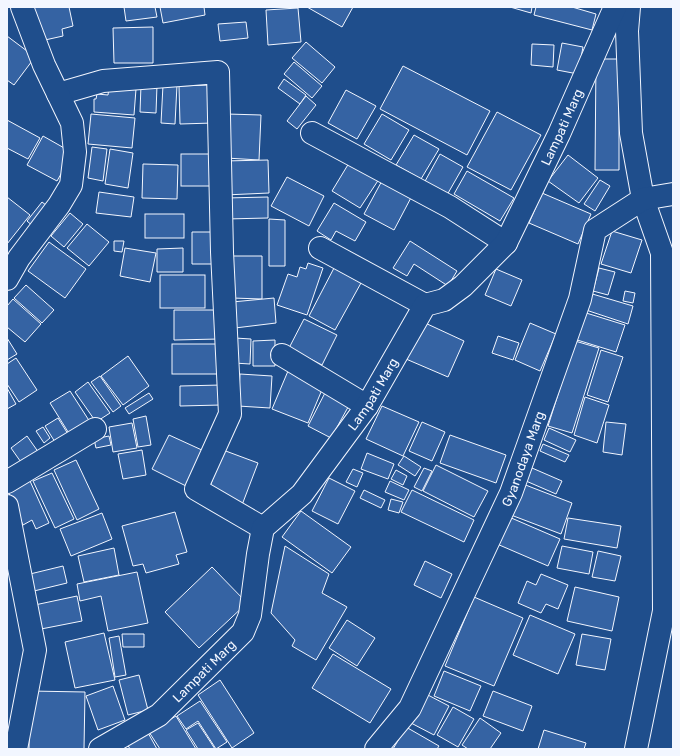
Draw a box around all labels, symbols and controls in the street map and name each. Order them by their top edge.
street label: Lampati Marg [538,87,587,168]
street label: Lampati Marg [345,355,402,433]
street label: Gyanodaya Marg [499,409,548,509]
street label: Lampati Marg [169,637,239,705]

